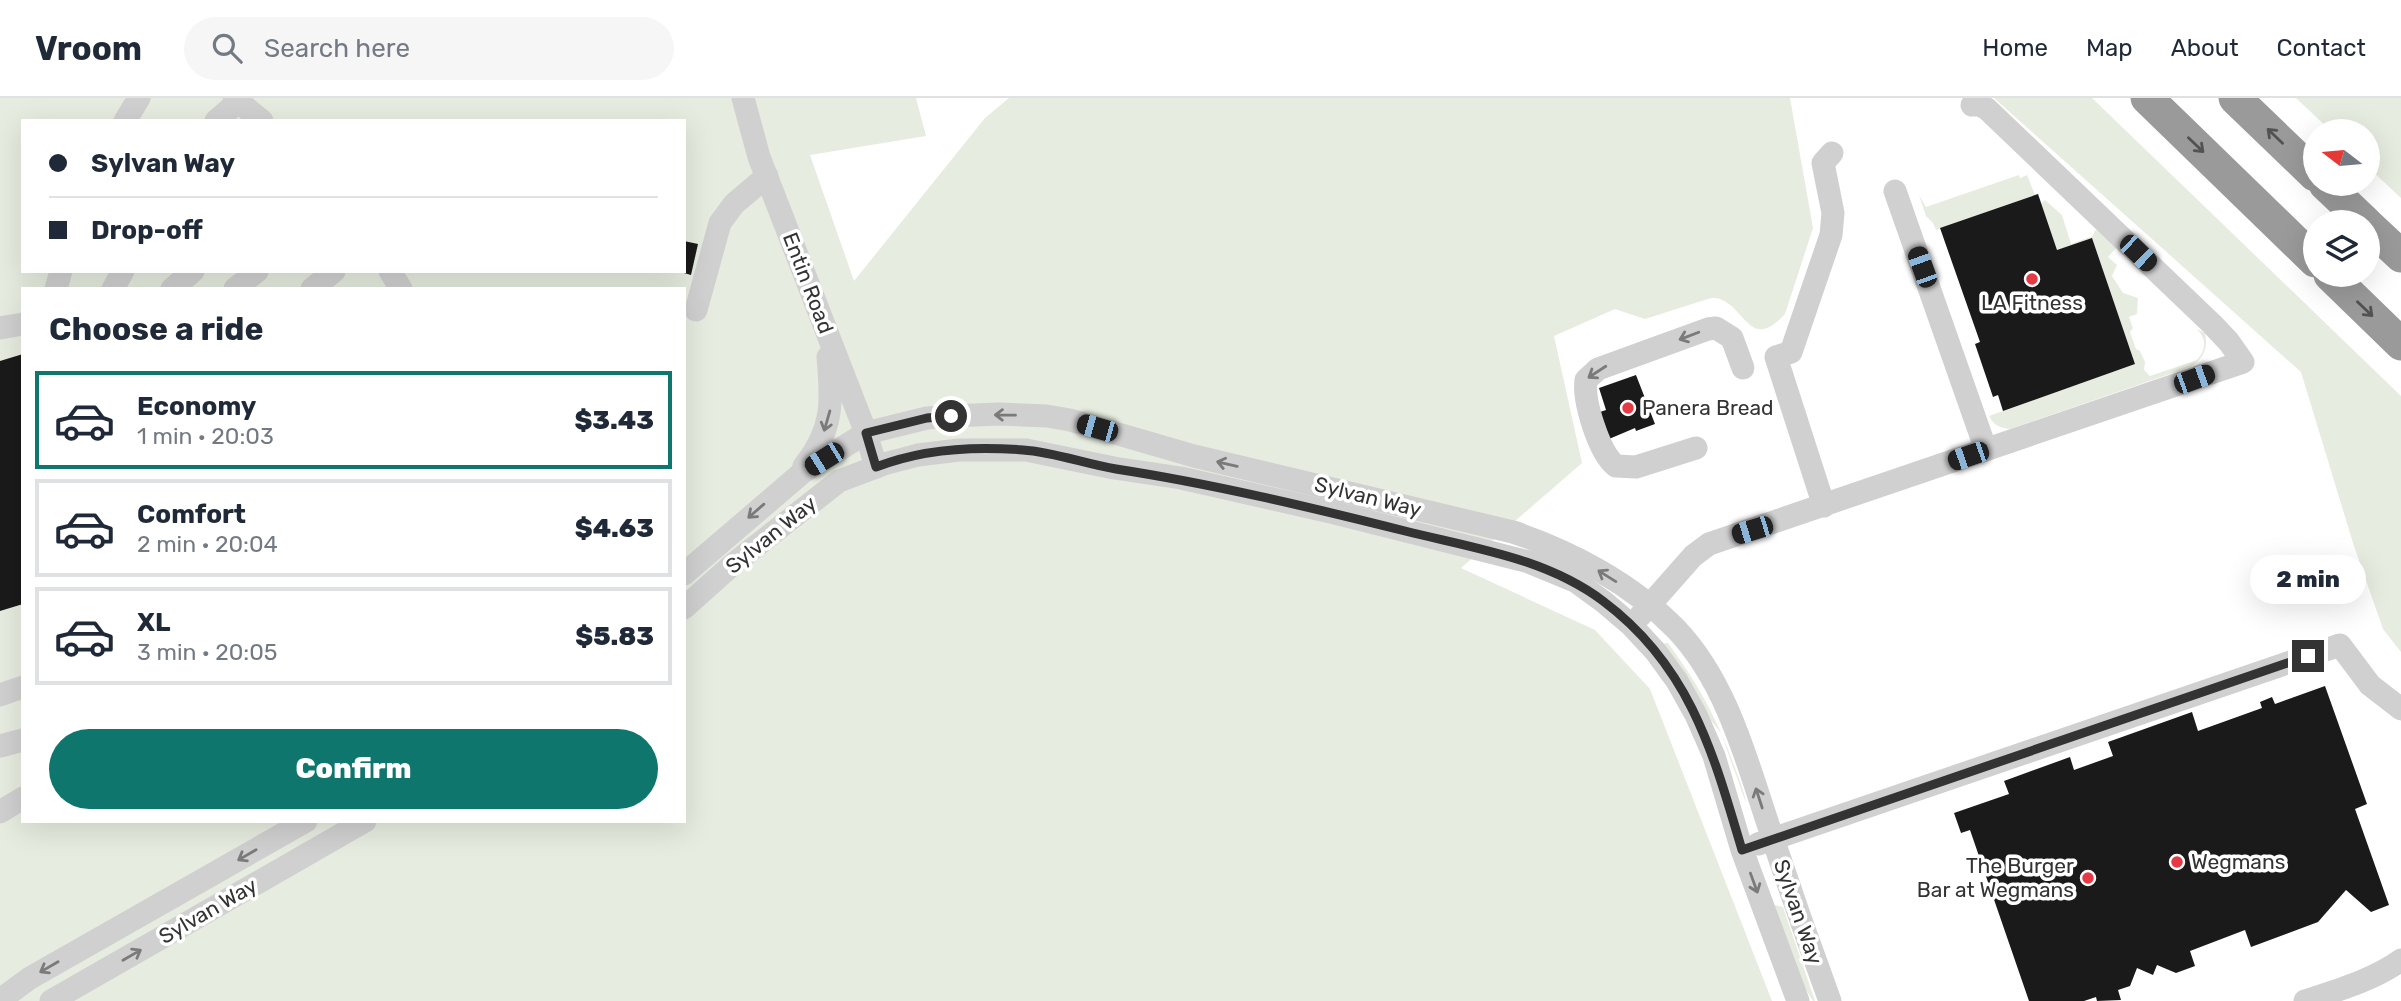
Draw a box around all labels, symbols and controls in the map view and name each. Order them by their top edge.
search box [184,17,674,80]
text: Vroom [35,29,142,68]
icon: search [208,29,246,67]
text: Search here [264,33,410,64]
text: Home [1982,34,2048,62]
text: Map [2086,34,2133,62]
text: About [2171,34,2239,62]
text: Contact [2277,34,2366,62]
north arrow [2303,119,2380,196]
map controls [2303,119,2380,287]
one-way arrow [2267,128,2284,145]
one-way arrow [2187,137,2204,154]
text: Sylvan Way [91,148,235,179]
button: layers [2303,210,2380,287]
text: Drop-off [91,215,203,246]
street label: Entin Road [778,229,839,337]
car [2116,231,2161,275]
car [1905,244,1940,290]
marker: LA Fitness [2024,271,2040,287]
place label: LA Fitness [1981,290,2083,315]
one-way arrow [2357,301,2374,318]
text: Choose a ride [49,310,263,348]
one-way arrow [1678,331,1700,343]
car [2171,362,2218,396]
one-way arrow [1588,364,1607,379]
icon: car [53,389,116,452]
text: Economy [137,391,256,422]
place label: Panera Bread [1642,395,1774,420]
route start [935,400,967,432]
marker: Panera Bread [1620,400,1636,416]
text: $3.43 [574,405,654,436]
one-way arrow [994,408,1017,422]
one-way arrow [820,409,833,432]
car [1074,412,1121,444]
text: 1 min · 20:03 [137,422,274,450]
car [801,439,848,479]
car [1945,439,1992,473]
one-way arrow [1216,456,1239,470]
street label: Sylvan Way [1312,471,1425,522]
street label: Sylvan Way [720,490,821,579]
icon: car [53,497,116,560]
text: Comfort [137,499,246,530]
one-way arrow [747,503,765,519]
text: $4.63 [575,513,654,544]
car [1729,514,1776,546]
text: 2 min · 20:04 [137,530,278,558]
callout: 2 min [2250,554,2366,603]
text: 2 min [2276,565,2340,593]
one-way arrow [1597,569,1617,583]
icon: car [53,605,116,668]
text: XL [137,607,170,638]
text: $5.83 [575,621,654,652]
text: 3 min · 20:05 [137,638,278,666]
route end [2292,640,2324,672]
button: Confirm [49,729,658,809]
one-way arrow [1752,787,1765,809]
one-way arrow [237,849,258,862]
place label: Wegmans [2191,849,2285,874]
place label: The Burger Bar at Wegmans [1917,853,2074,902]
marker: Wegmans [2169,854,2185,870]
street label: Sylvan Way [1769,856,1828,968]
marker: The Burger Bar at Wegmans [2080,870,2096,886]
one-way arrow [1749,871,1761,893]
street label: Sylvan Way [154,872,262,949]
one-way arrow [121,947,141,961]
one-way arrow [40,960,60,974]

